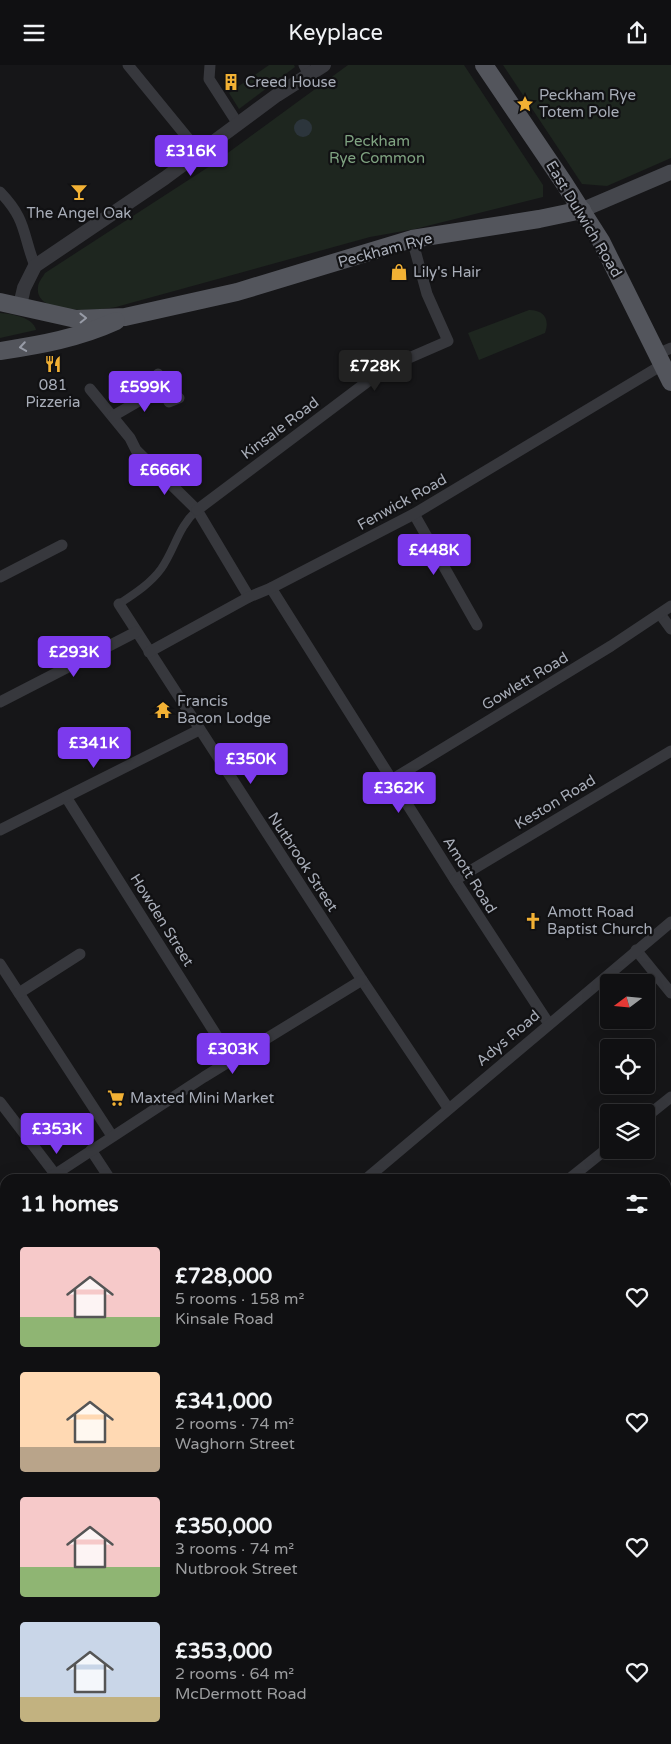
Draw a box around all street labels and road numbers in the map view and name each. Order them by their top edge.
street label: East Dulwich Road [542,157,626,281]
street label: Peckham Rye [336,229,434,271]
street label: Kinsale Road [238,393,322,463]
street label: Fenwick Road [354,470,450,534]
street label: Gowlett Road [479,648,571,714]
street label: Keston Road [511,771,599,833]
street label: Nutbrook Street [264,809,342,915]
street label: Amott Road [439,833,501,917]
street label: Howden Street [126,870,198,970]
street label: Adys Road [473,1006,543,1070]

